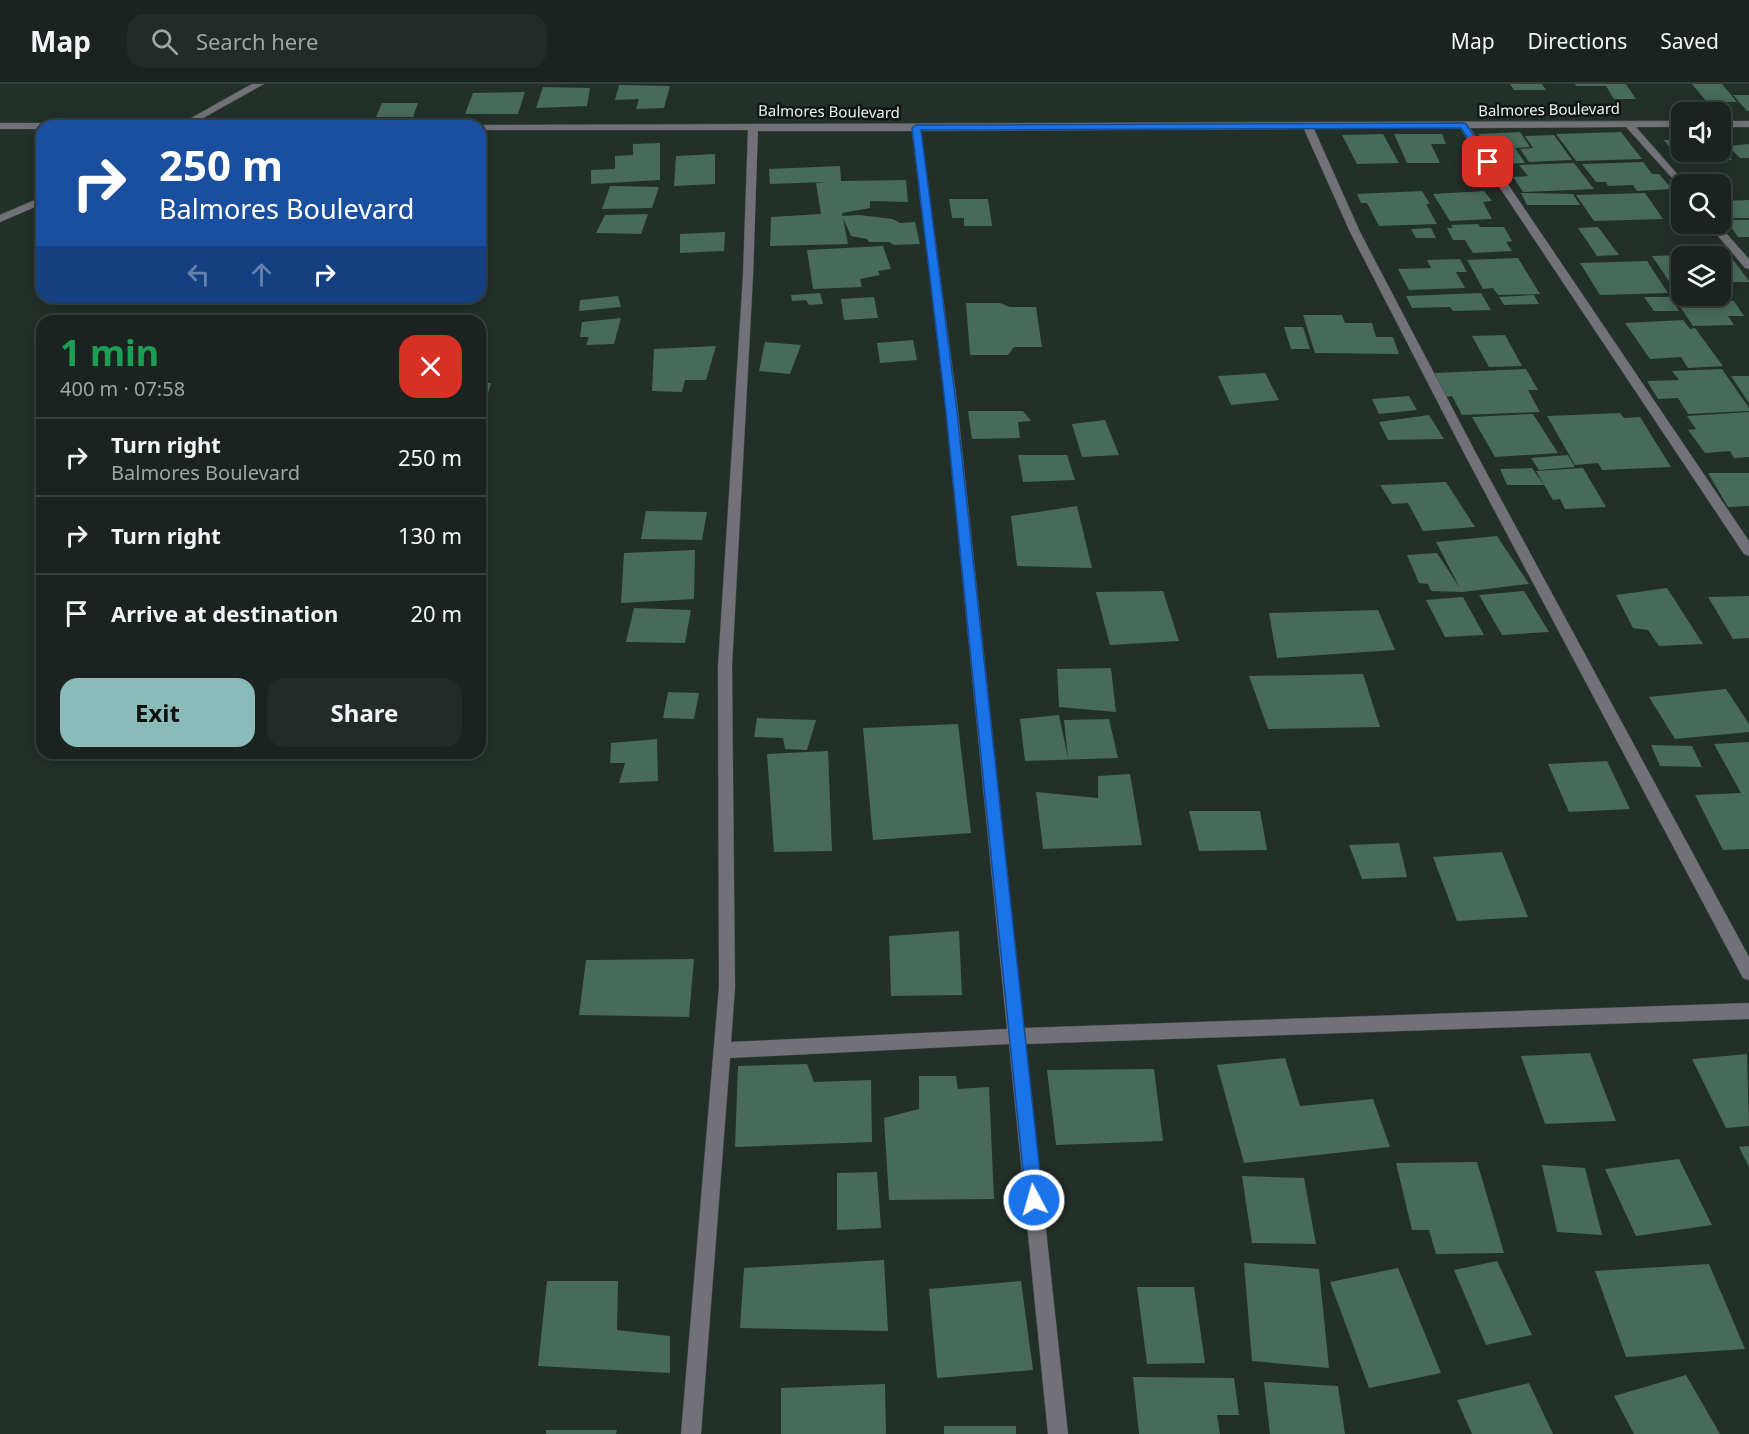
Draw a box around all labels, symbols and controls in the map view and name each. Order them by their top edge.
search box [127,14,547,68]
text: Map [30,22,91,60]
icon: search [148,25,181,58]
text: Search here [196,26,318,56]
text: Map [1451,27,1495,55]
text: Directions [1528,27,1627,55]
text: Saved [1660,27,1719,55]
street label: Balmores Boulevard [1478,98,1620,120]
street label: Balmores Boulevard [758,100,900,122]
map controls [1671,102,1731,306]
button: sound [1671,102,1731,162]
text: 250 m [159,136,283,193]
pin [1462,136,1513,187]
icon: right [60,144,138,222]
icon: arrive [1471,145,1504,178]
button: search [1671,174,1731,234]
text: Balmores Boulevard [159,190,414,227]
button: layers [1671,246,1731,306]
icon: left [182,258,215,291]
icon: ahead [245,258,278,291]
icon: right [308,258,341,291]
text: 1 min [60,328,159,377]
button: close [399,335,462,398]
text: 400 m · 07:58 [60,375,185,402]
text: Turn right [111,429,221,459]
icon: right [60,441,93,474]
text: 250 m [398,442,462,472]
text: Balmores Boulevard [111,459,300,486]
icon: right [60,519,93,552]
text: Turn right [111,520,221,550]
text: 130 m [398,520,462,550]
icon: arrive [60,597,93,630]
text: Arrive at destination [111,598,338,628]
text: 20 m [411,598,462,628]
button: Exit [60,678,255,747]
button: Share [267,678,462,747]
position arrow [1002,1168,1066,1232]

